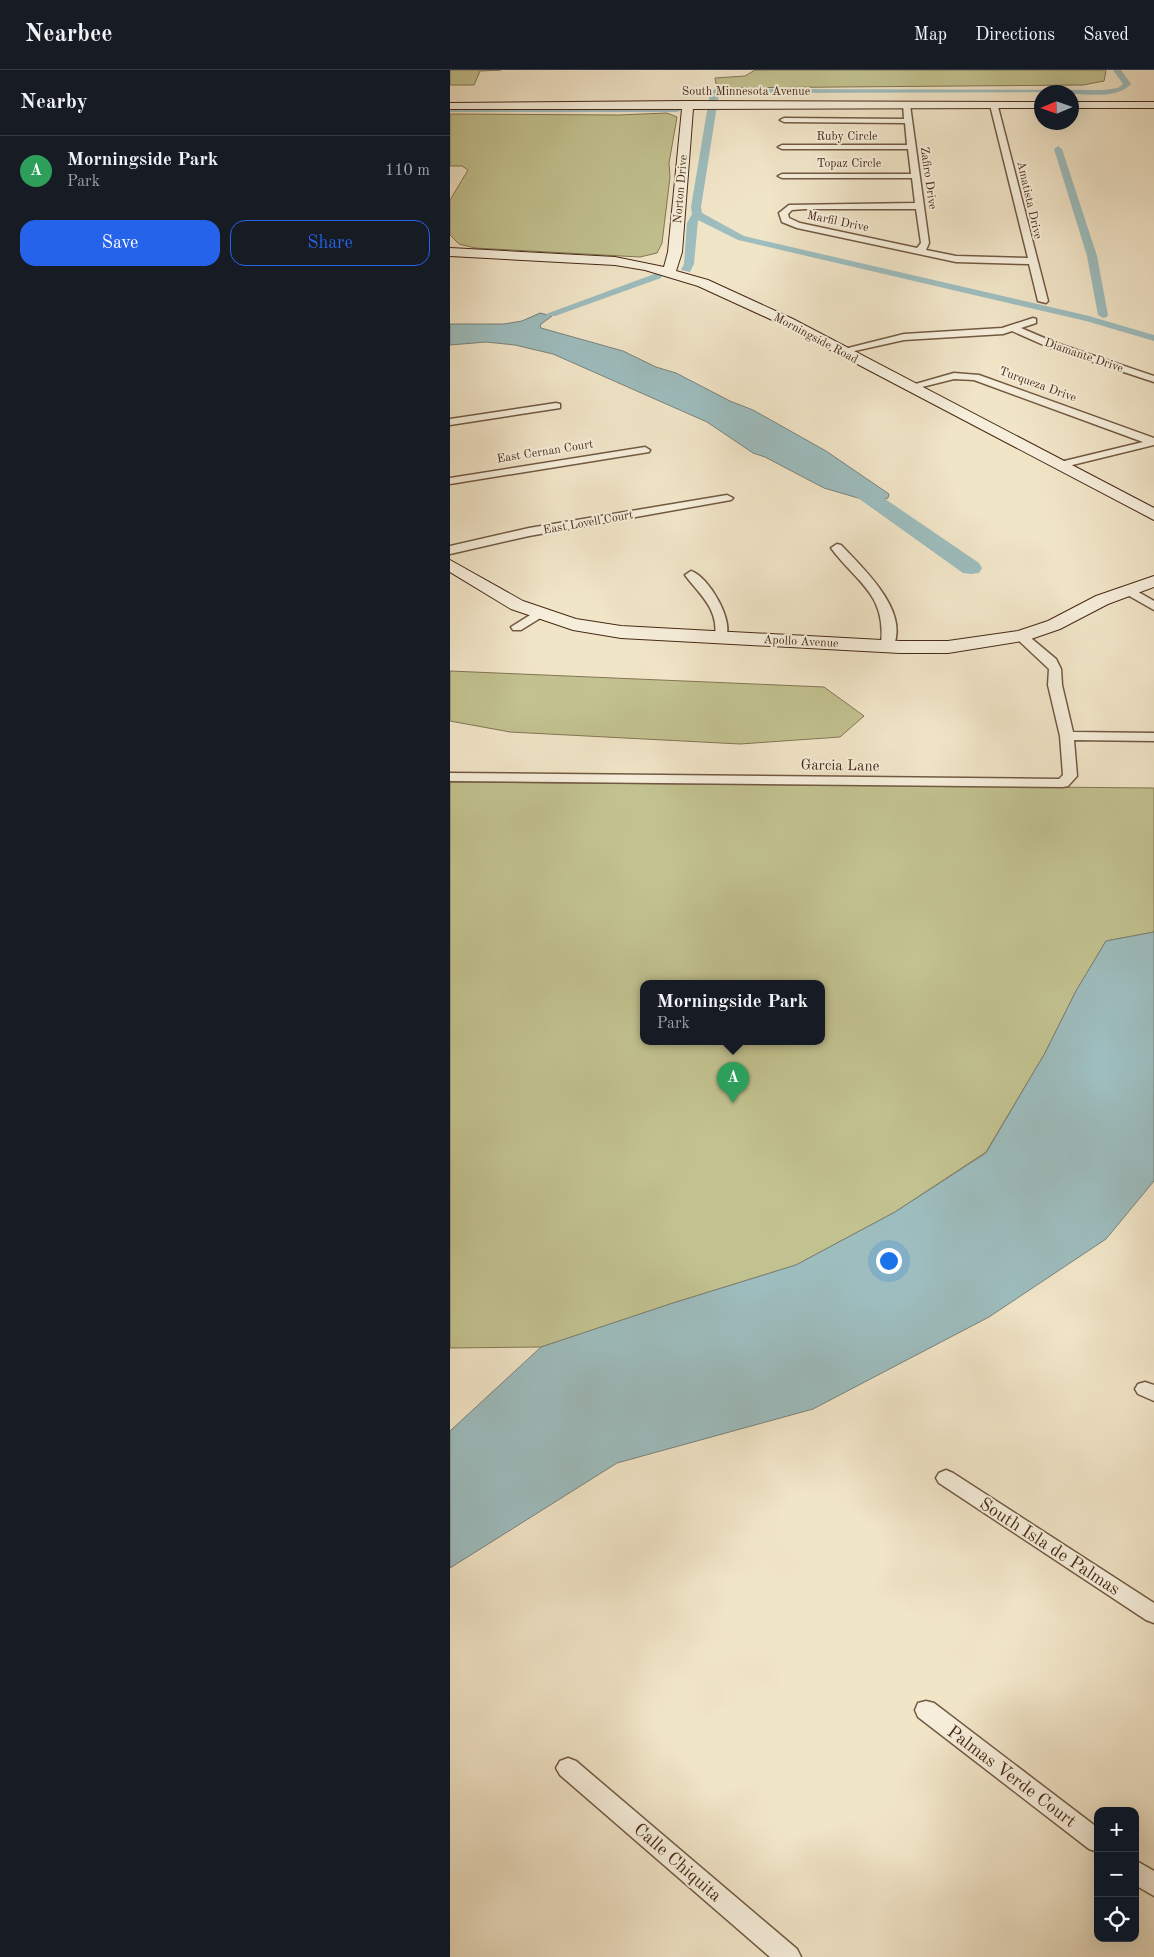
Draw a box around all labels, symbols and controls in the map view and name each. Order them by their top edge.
text: Nearbee [25,23,113,47]
text: Map [914,26,947,44]
text: Directions [975,26,1055,44]
text: Saved [1083,26,1129,44]
north arrow [1034,85,1079,130]
street label: South Minnesota Avenue [682,86,811,98]
text: Nearby [20,92,88,113]
street label: Ruby Circle [816,131,878,143]
street label: Zafiro Drive [918,146,938,211]
text: Morningside Park [67,151,218,170]
street label: Norton Drive [672,154,690,224]
street label: Topaz Circle [817,158,882,170]
street label: Amatista Drive [1014,160,1044,241]
text: A [30,163,42,179]
text: 110 m [385,163,430,179]
text: Park [67,174,100,190]
street label: Marfil Drive [806,210,870,234]
button: Save [20,220,220,266]
button: Share [230,220,430,266]
street label: Morningside Road [771,312,860,366]
street label: Diamante Drive [1043,337,1125,375]
street label: Turqueza Drive [997,365,1078,405]
street label: East Cernan Court [496,438,594,466]
street label: East Lovell Court [542,509,634,537]
street label: Apollo Avenue [763,634,839,650]
street label: Garcia Lane [800,758,880,775]
popup [640,980,825,1045]
text: Morningside Park [657,993,808,1012]
text: Park [657,1016,690,1032]
pin: A [717,1062,749,1103]
your location [876,1248,902,1274]
street label: South Isla de Palmas [976,1495,1123,1599]
street label: Palmas Verde Court [944,1723,1079,1831]
map controls [1094,1807,1139,1942]
button: + [1094,1807,1139,1852]
street label: Calle Chiquita [630,1820,725,1906]
button: − [1094,1852,1139,1897]
button: locate [1094,1897,1139,1942]

